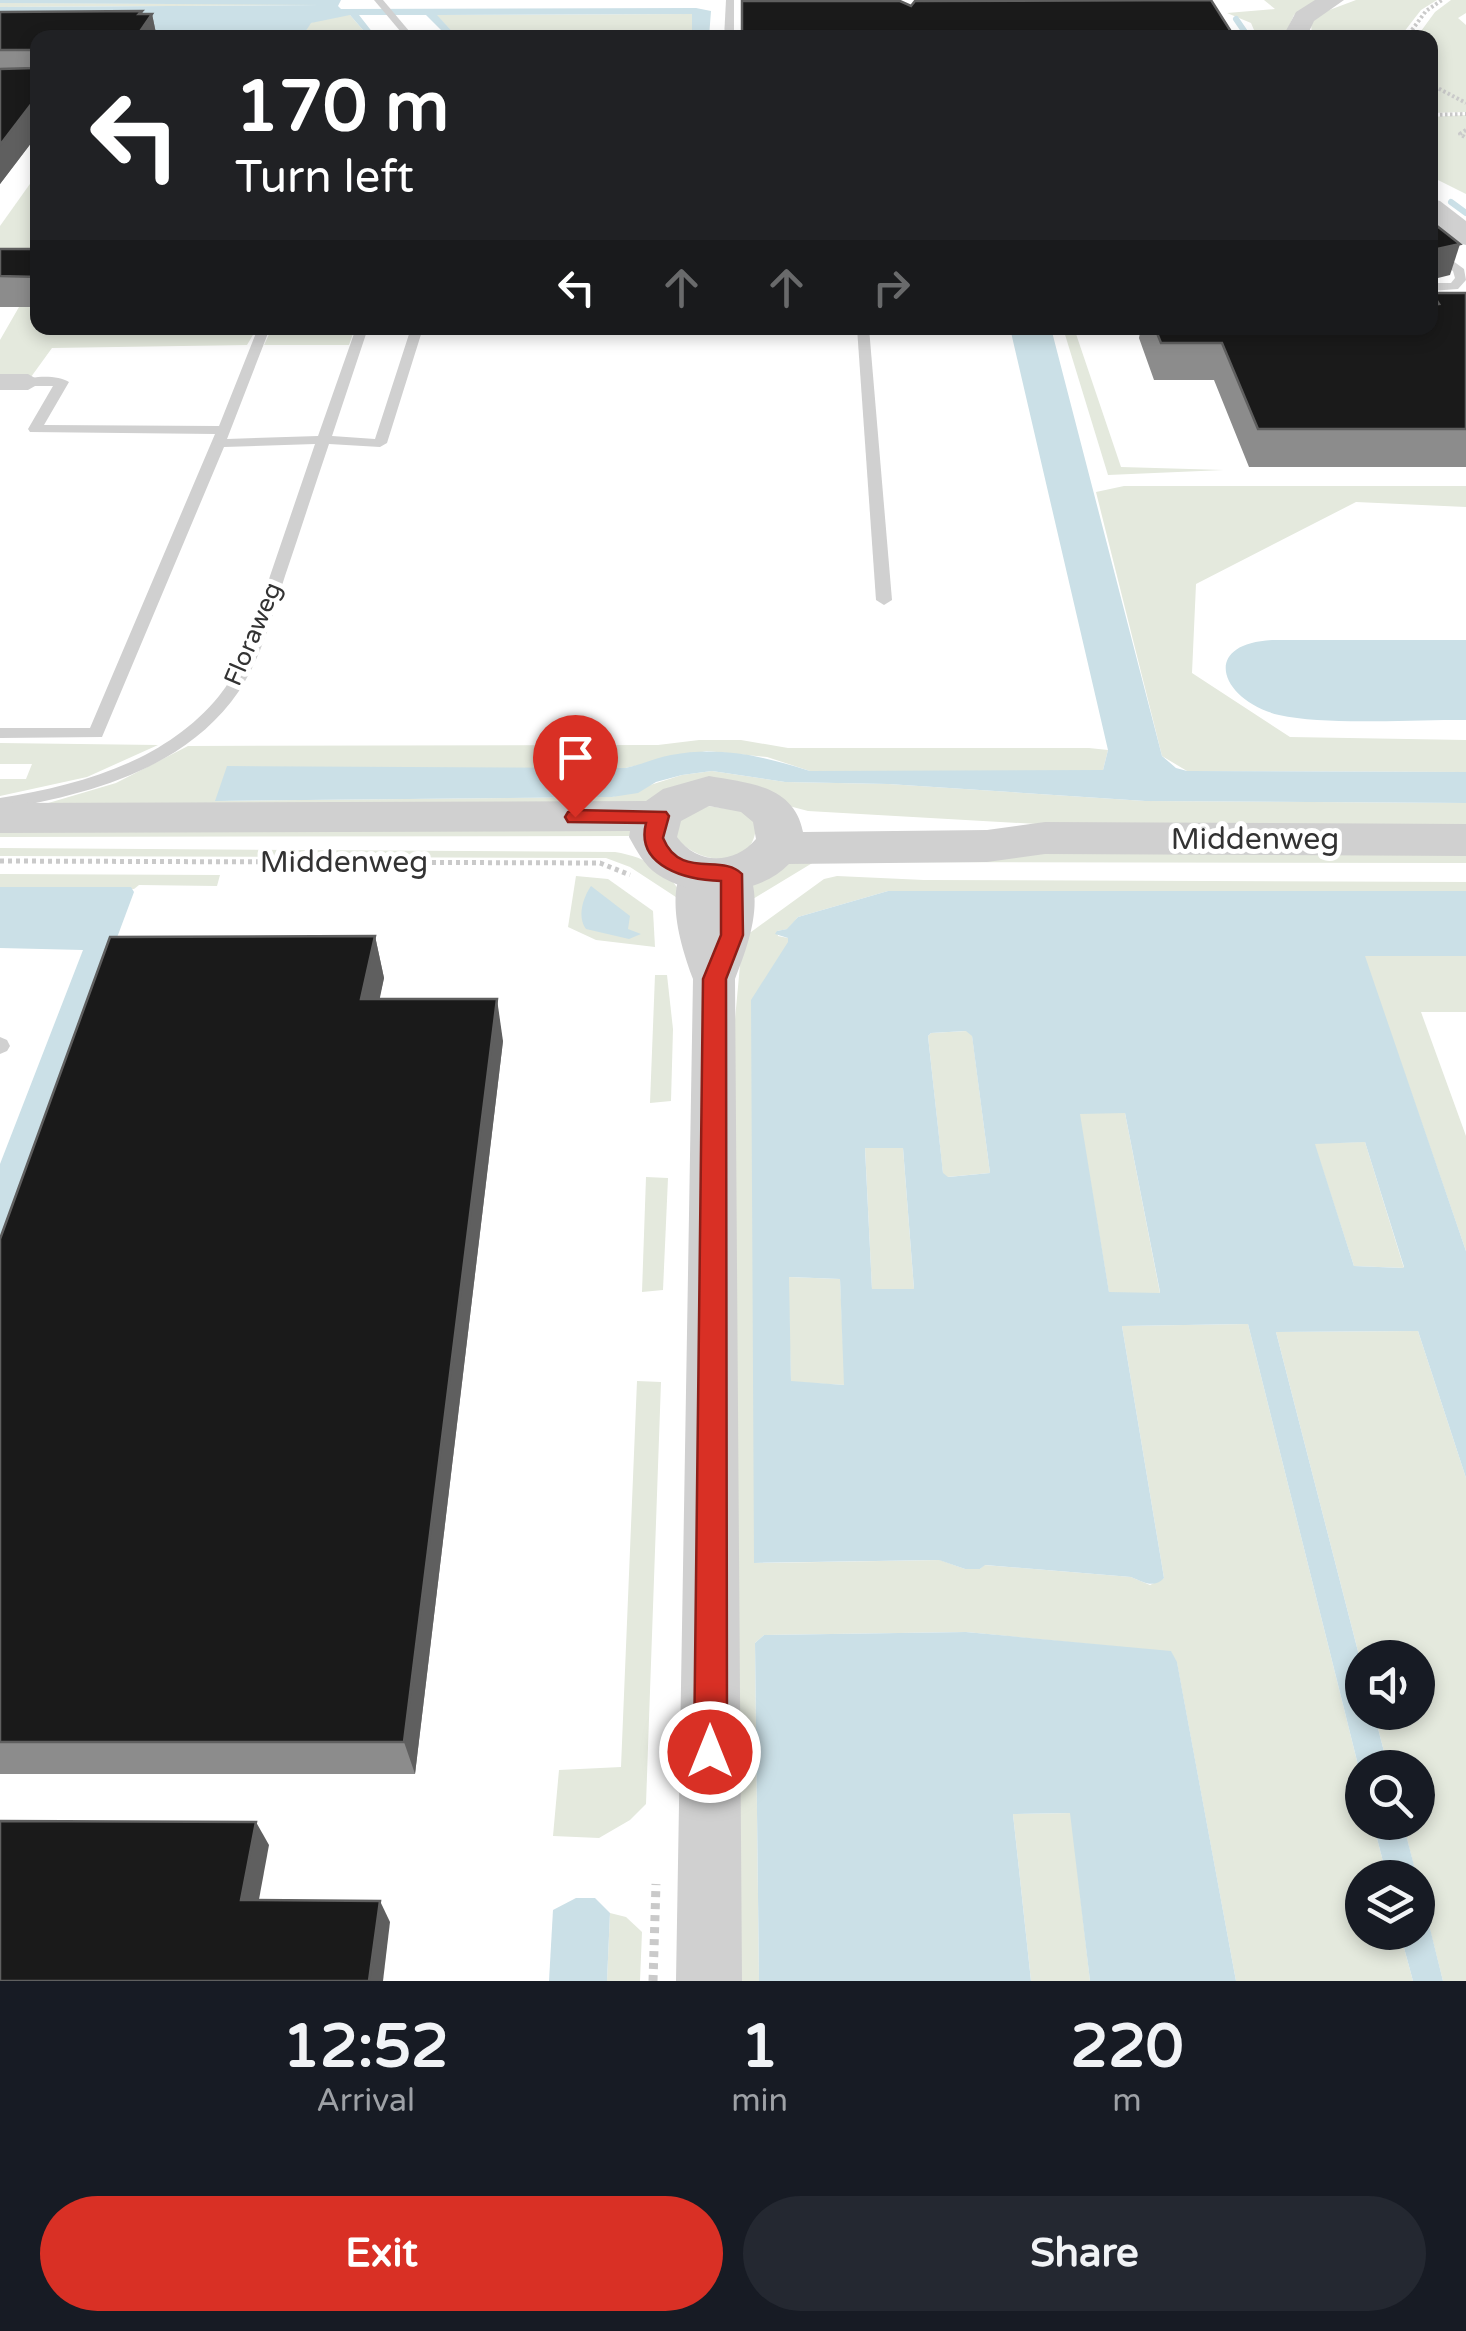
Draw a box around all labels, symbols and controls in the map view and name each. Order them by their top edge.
text: 170 m [235,66,449,150]
icon: left [70,70,200,200]
text: Turn left [235,151,414,205]
icon: left [549,260,604,315]
icon: ahead [654,260,709,315]
icon: ahead [759,260,814,315]
icon: right [864,260,919,315]
street label: Floraweg [218,578,288,690]
pin [533,715,618,818]
icon: arrive [548,730,603,785]
street label: Middenweg [1171,821,1339,858]
street label: Middenweg [260,844,428,881]
map controls [1345,1640,1435,1950]
button: sound [1345,1640,1435,1730]
position arrow [658,1700,762,1804]
button: search [1345,1750,1435,1840]
button: layers [1345,1860,1435,1950]
text: 12:52 [282,2011,449,2083]
text: 1 [741,2011,778,2083]
text: 220 [1070,2011,1184,2083]
text: Arrival [316,2082,415,2120]
text: min [731,2082,788,2120]
text: m [1112,2082,1142,2120]
button: Exit [40,2196,723,2311]
button: Share [743,2196,1426,2311]

